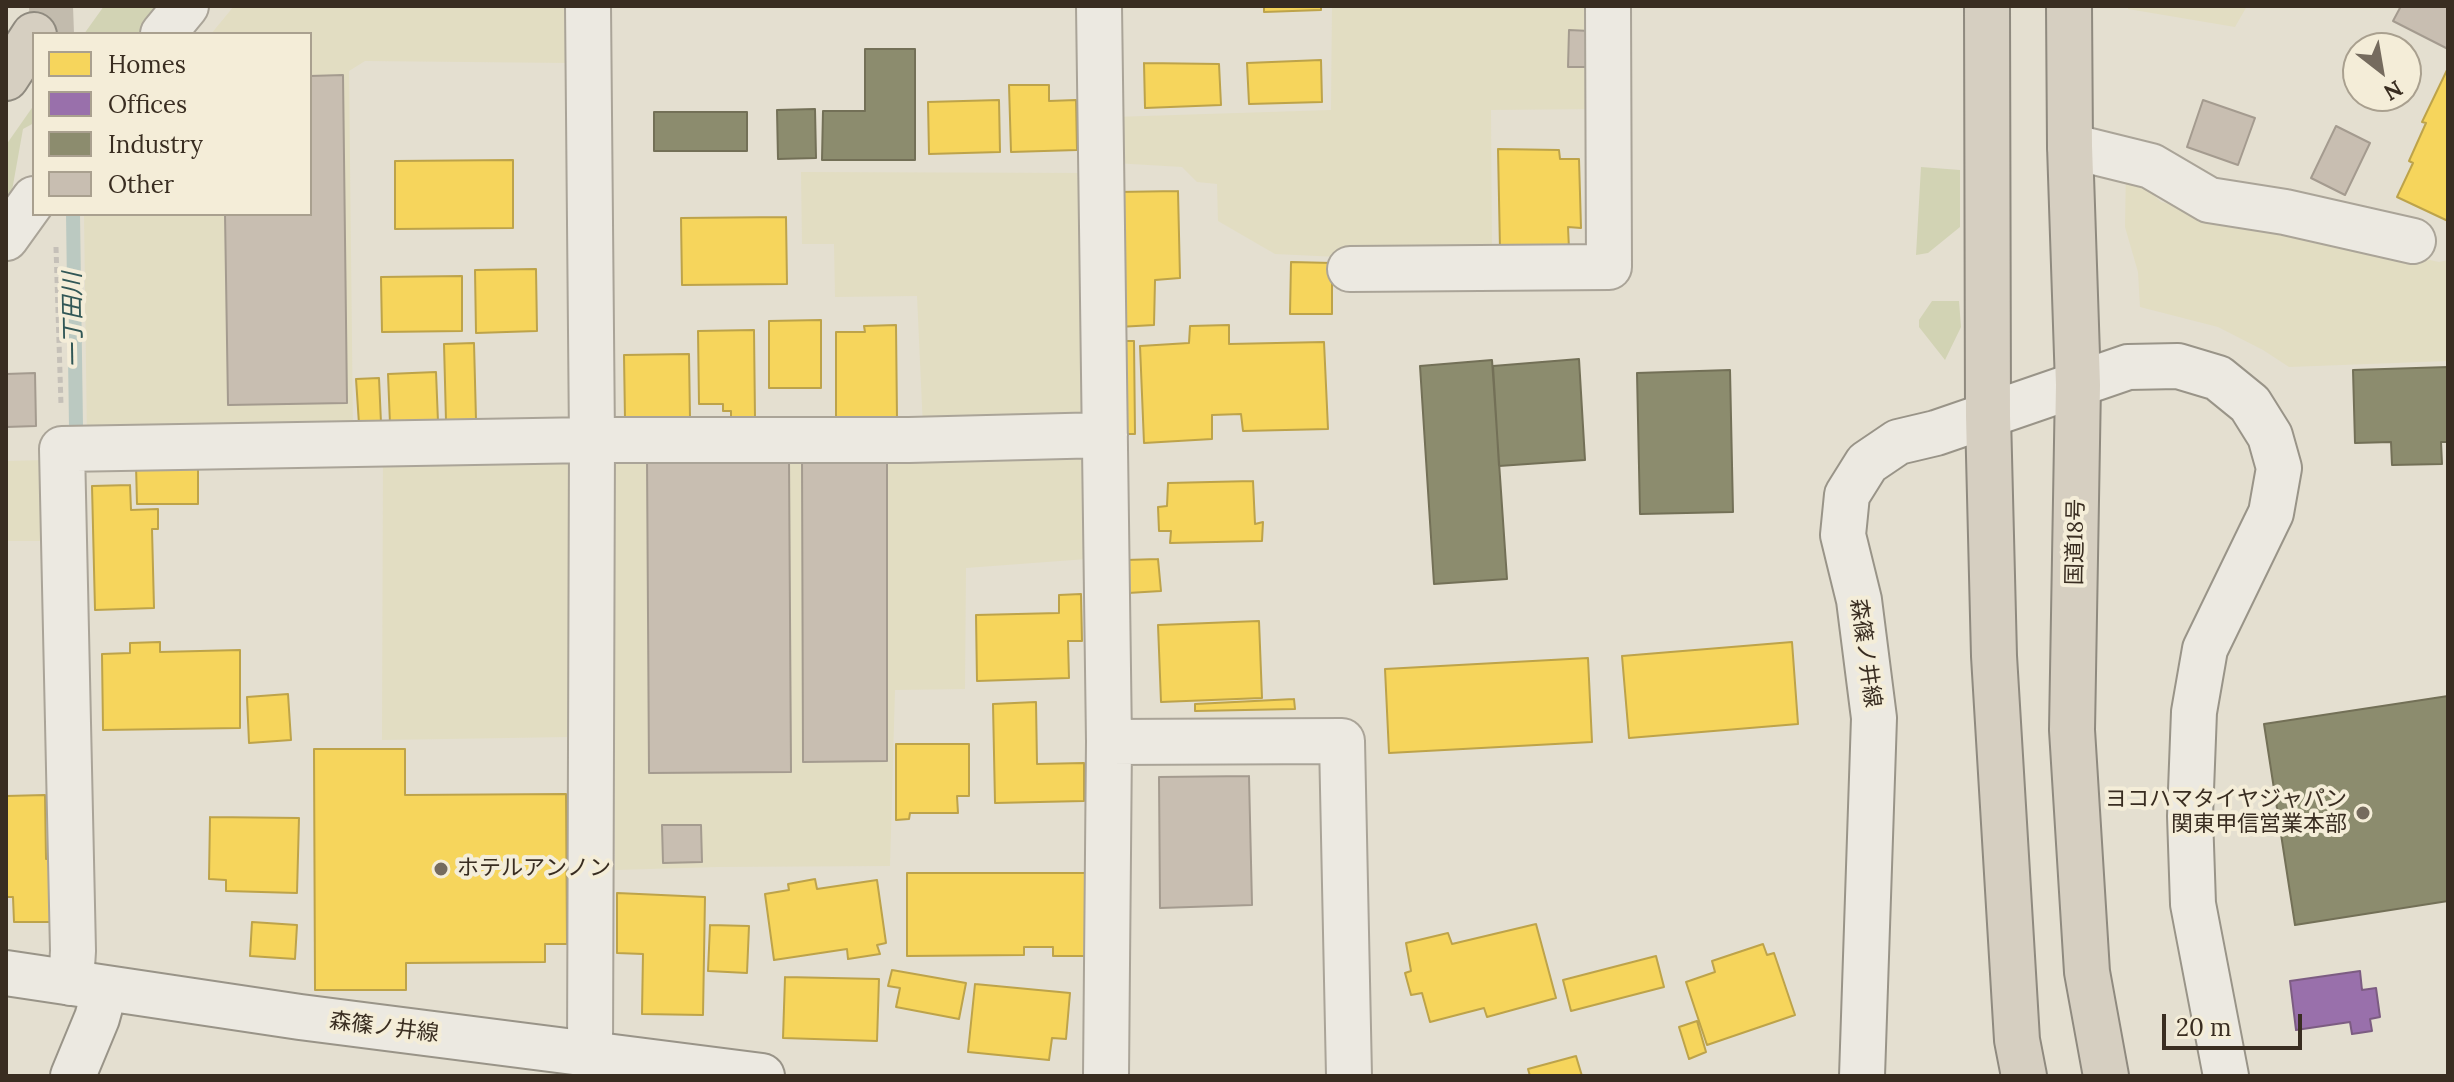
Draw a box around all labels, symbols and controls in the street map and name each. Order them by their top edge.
legend [32,32,312,216]
north arrow [2342,32,2422,112]
text: Homes [108,49,186,80]
text: N [2379,74,2408,107]
text: Offices [108,89,187,120]
text: Industry [108,129,203,160]
text: Other [108,169,174,200]
water label: 一丁田川 [59,272,89,368]
street label: 国道18号 [2062,499,2090,585]
street label: 森篠ノ井線 [1844,597,1886,709]
place label: ヨコハマタイヤジャパン 関東甲信営業本部 [2105,787,2347,838]
marker: ヨコハマタイヤジャパン 関東甲信営業本部 [2354,804,2372,822]
place label: ホテルアンノン [457,856,611,882]
marker: ホテルアンノン [432,860,450,878]
scale bar [2166,998,2306,1048]
street label: 森篠ノ井線 [328,1008,440,1048]
text: 20 m [2176,1012,2232,1043]

